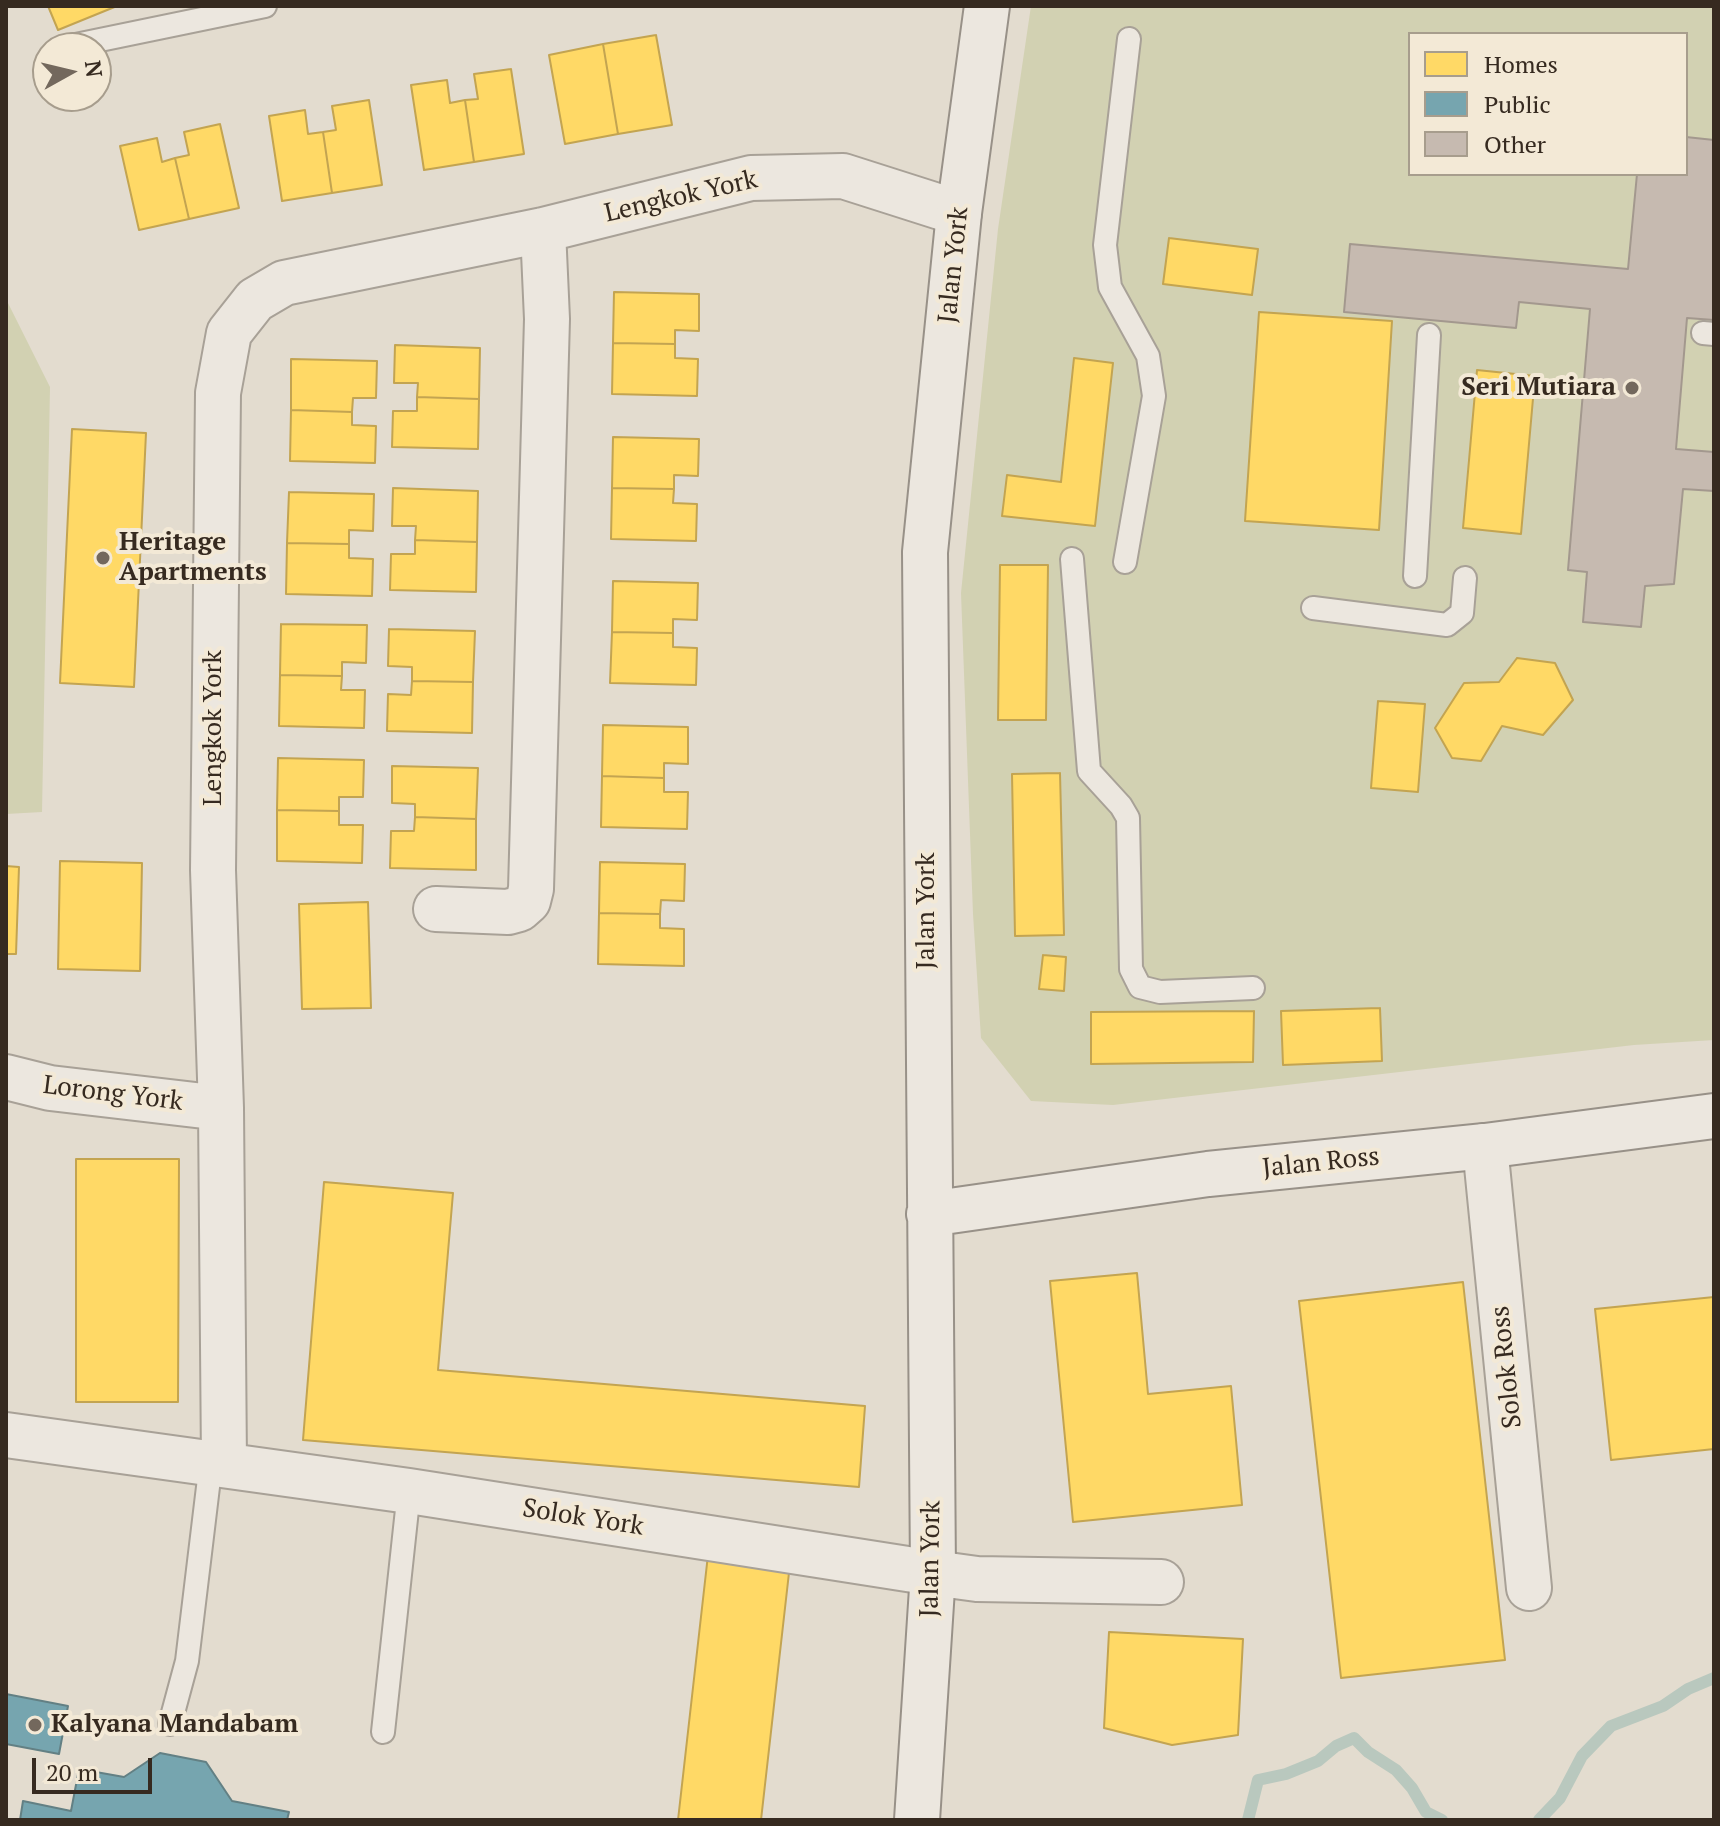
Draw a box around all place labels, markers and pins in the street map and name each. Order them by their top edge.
place label: Seri Mutiara [1461,372,1616,404]
marker: Seri Mutiara [1623,379,1641,397]
place label: Heritage Apartments [119,527,267,588]
marker: Heritage Apartments [94,549,112,567]
place label: Kalyana Mandabam [51,1709,298,1741]
marker: Kalyana Mandabam [26,1716,44,1734]

